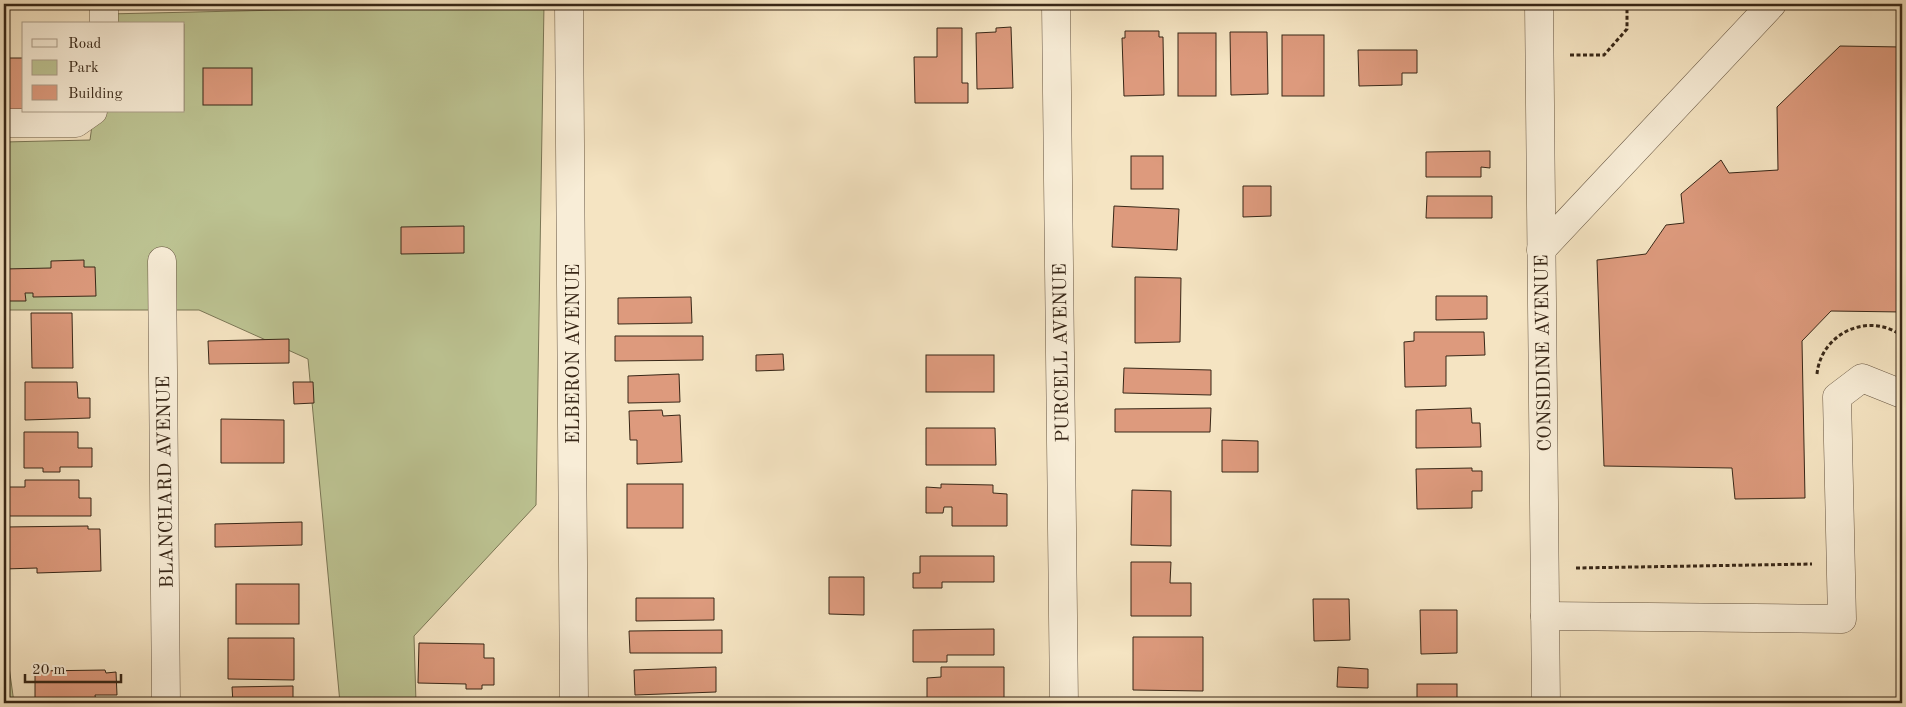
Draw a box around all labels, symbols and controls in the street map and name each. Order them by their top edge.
legend [22,22,185,112]
text: Road [68,37,102,52]
text: Park [68,61,99,76]
text: Building [68,87,123,102]
street label: CONSIDINE AVENUE [1533,254,1556,452]
street label: PURCELL AVENUE [1051,263,1074,443]
street label: ELBERON AVENUE [565,264,584,444]
street label: BLANCHARD AVENUE [155,375,178,588]
scale bar [25,652,121,684]
text: 20 m [32,663,66,678]

